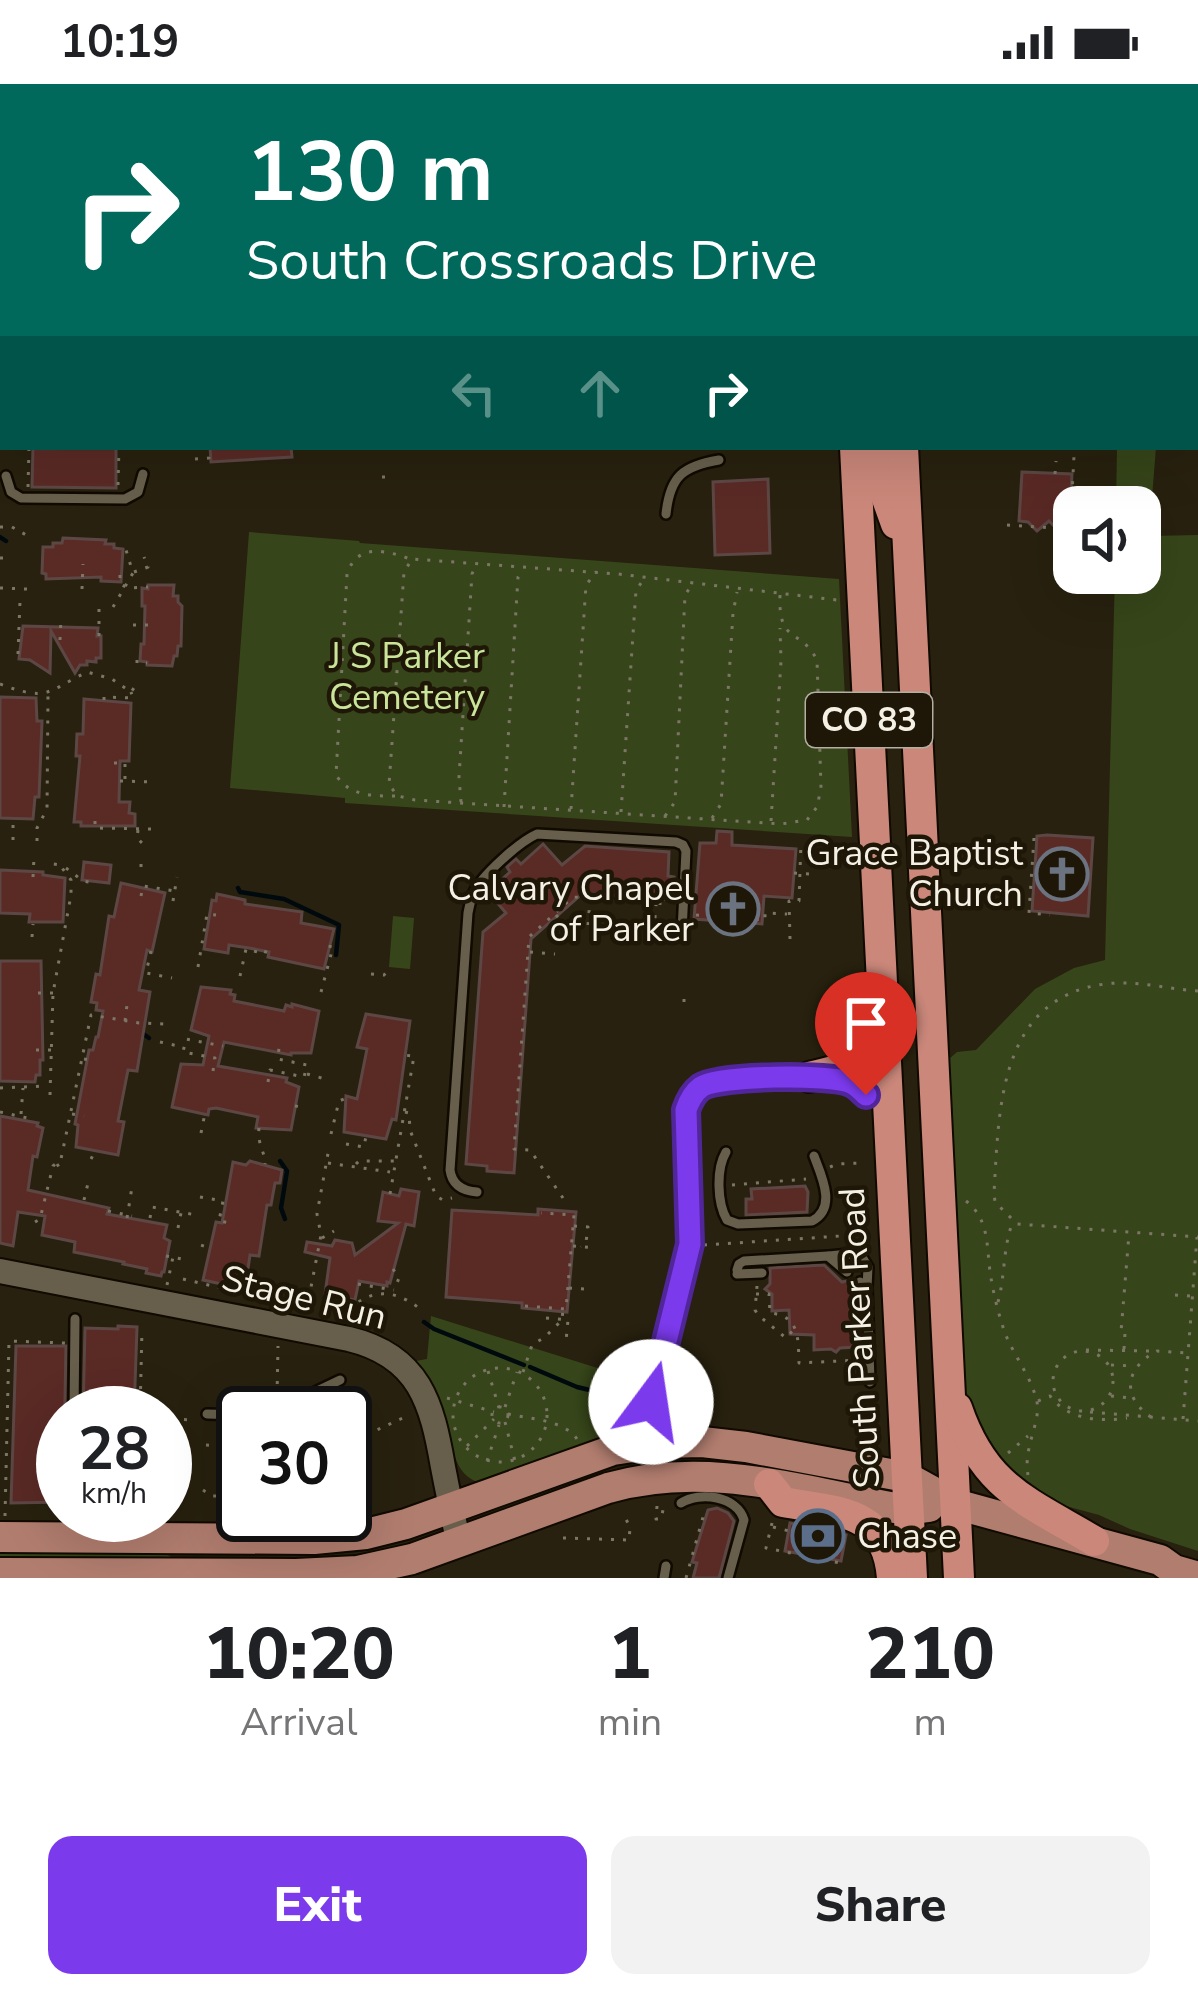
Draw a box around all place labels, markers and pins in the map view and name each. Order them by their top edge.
place label: Grace Baptist Church [805,829,1023,919]
church icon: Grace Baptist Church [1034,846,1090,902]
place label: Calvary Chapel of Parker [448,864,694,954]
church icon: Calvary Chapel of Parker [705,881,761,937]
pin [815,972,917,1095]
bank icon: Chase [790,1508,846,1564]
place label: Chase [857,1512,957,1561]

